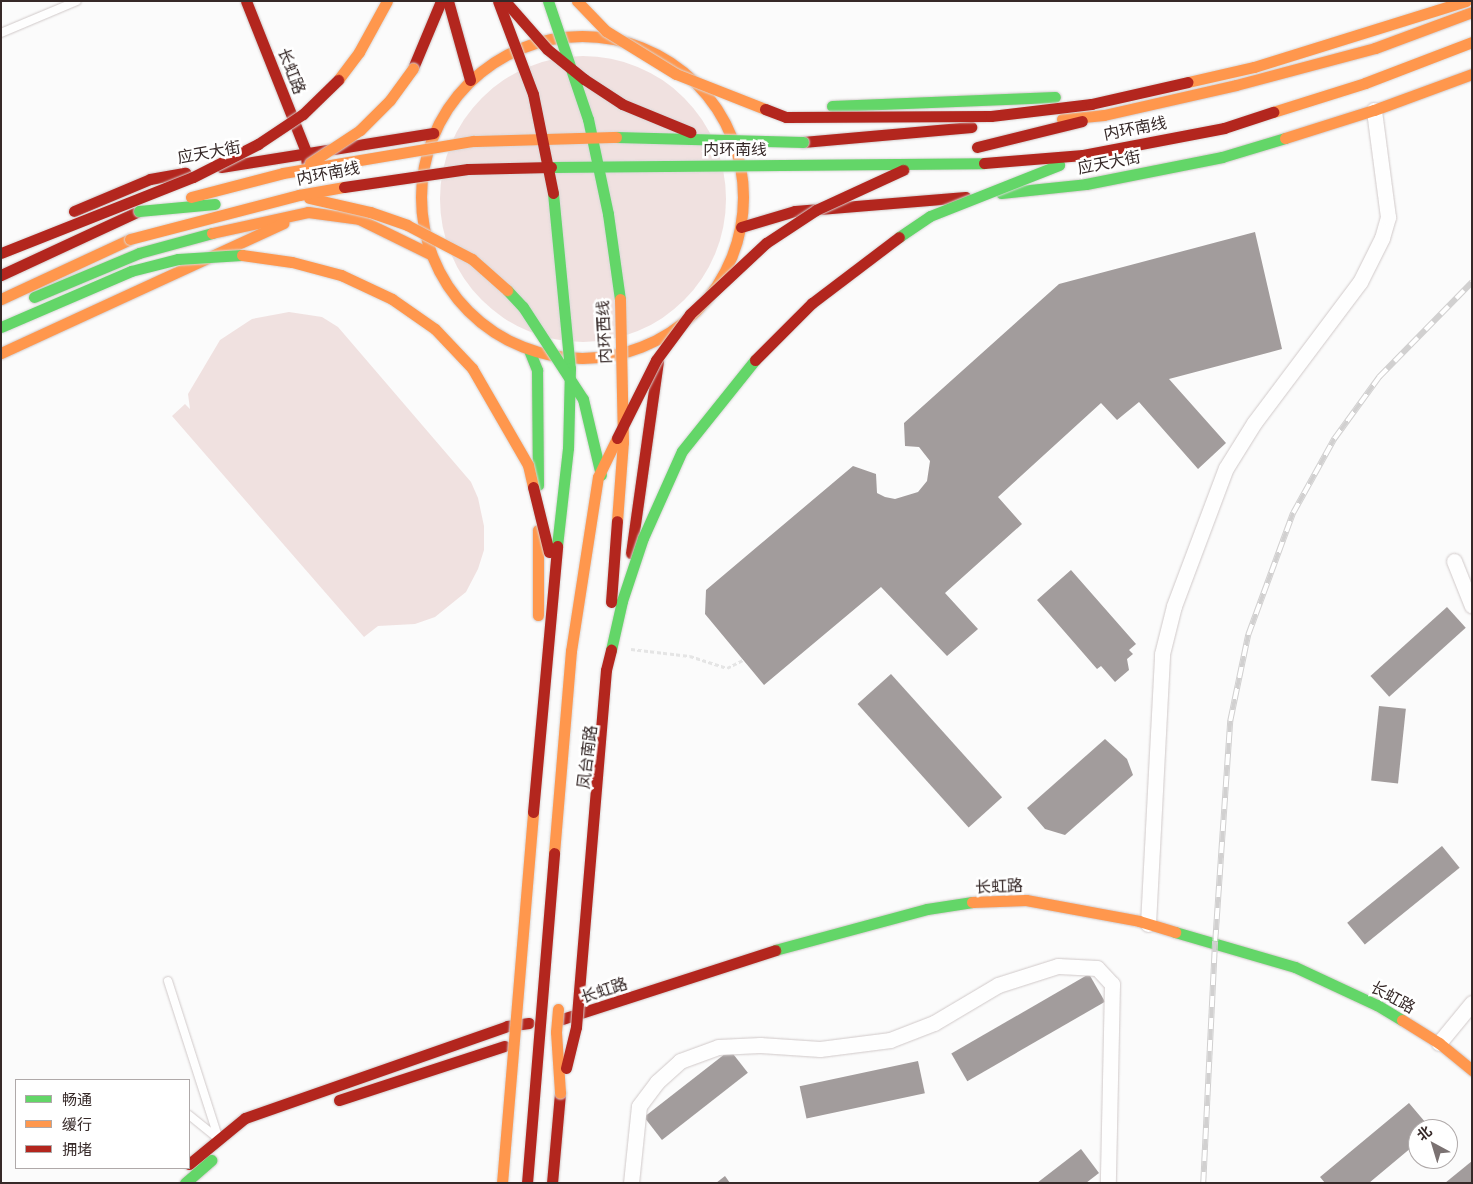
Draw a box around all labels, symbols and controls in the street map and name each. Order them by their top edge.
street label: 长虹路 [274,45,310,97]
street label: 内环南线 [1102,112,1168,144]
street label: 应天大街 [176,137,242,167]
street label: 内环南线 [703,139,767,159]
street label: 应天大街 [1076,146,1142,178]
street label: 内环南线 [295,157,361,189]
street label: 内环西线 [593,300,615,364]
street label: 凤台南路 [574,724,600,790]
street label: 长虹路 [975,876,1023,896]
street label: 长虹路 [578,973,630,1007]
street label: 长虹路 [1367,977,1419,1017]
legend [15,1079,190,1169]
text: 畅通 [62,1090,92,1108]
text: 缓行 [62,1115,92,1133]
north arrow [1408,1119,1458,1169]
text: 北 [1413,1122,1435,1144]
text: 拥堵 [62,1140,92,1158]

